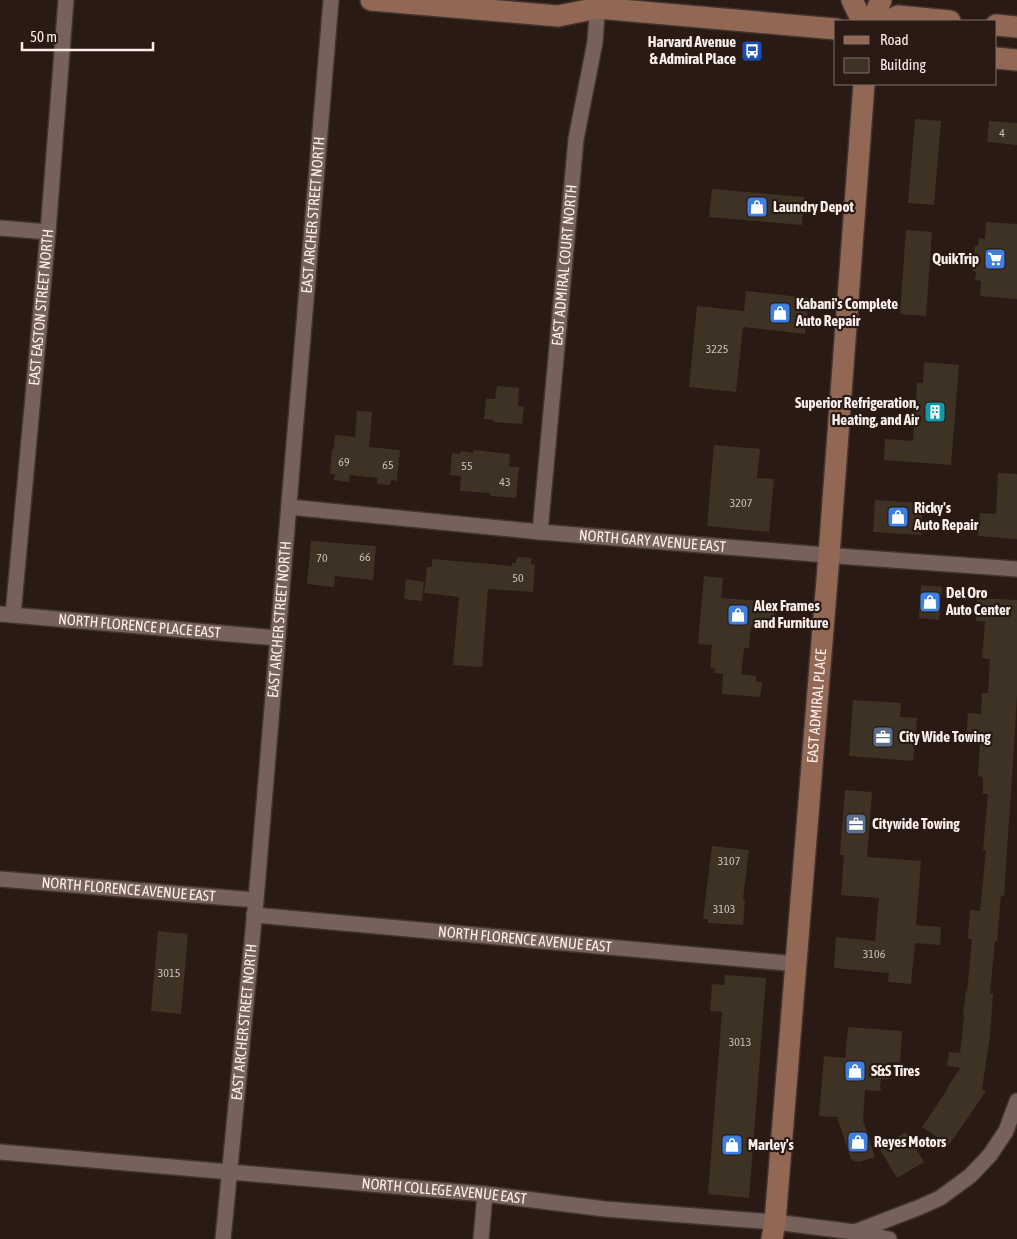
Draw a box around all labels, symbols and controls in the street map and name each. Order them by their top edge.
scale bar [22,20,154,52]
legend [834,20,997,85]
text: 50 m [30,28,57,45]
text: Road [880,31,909,48]
place label: Harvard Avenue & Admiral Place [648,33,736,67]
bus stop icon: Harvard Avenue & Admiral Place [740,39,764,63]
text: Building [880,56,926,73]
house number: 4 [999,126,1005,140]
street label: EAST ARCHER STREET NORTH [298,136,328,294]
street label: EAST ADMIRAL COURT NORTH [548,184,580,346]
shop icon: Laundry Depot [745,195,769,219]
place label: Laundry Depot [773,198,854,215]
street label: EAST EASTON STREET NORTH [25,228,56,386]
supermarket icon: QuikTrip [983,247,1007,271]
place label: QuikTrip [932,250,979,267]
place label: Kabani's Complete Auto Repair [795,295,898,329]
shop icon: Kabani's Complete Auto Repair [768,301,792,325]
house number: 3225 [706,342,728,356]
place label: Superior Refrigeration, Heating, and Air [795,394,920,428]
building icon: Superior Refrigeration, Heating, and Air [923,400,947,424]
house number: 69 [338,455,350,469]
house number: 65 [382,458,394,472]
house number: 55 [461,459,473,473]
house number: 43 [499,475,511,489]
house number: 3207 [730,496,753,510]
place label: Ricky's Auto Repair [913,499,979,533]
shop icon: Ricky's Auto Repair [886,505,910,529]
street label: NORTH GARY AVENUE EAST [578,526,727,555]
street label: EAST ARCHER STREET NORTH [264,540,294,699]
house number: 66 [359,550,371,564]
house number: 70 [316,551,328,565]
house number: 50 [512,571,524,585]
place label: Del Oro Auto Center [945,584,1011,618]
shop icon: Del Oro Auto Center [918,590,942,614]
place label: Alex Frames and Furniture [753,597,829,631]
shop icon: Alex Frames and Furniture [726,603,750,627]
street label: NORTH FLORENCE PLACE EAST [57,610,222,641]
street label: EAST ADMIRAL PLACE [803,647,829,764]
office icon: City Wide Towing [871,725,895,749]
place label: City Wide Towing [899,728,991,745]
office icon: Citywide Towing [844,812,868,836]
place label: Citywide Towing [872,815,960,832]
house number: 3107 [718,854,741,868]
street label: NORTH FLORENCE AVENUE EAST [41,873,217,905]
house number: 3103 [713,902,735,916]
street label: NORTH FLORENCE AVENUE EAST [437,923,613,955]
street label: EAST ARCHER STREET NORTH [228,943,260,1101]
house number: 3106 [863,947,886,961]
house number: 3015 [158,966,180,980]
house number: 3013 [729,1035,751,1049]
shop icon: S&S Tires [843,1059,867,1083]
place label: S&S Tires [871,1062,920,1079]
shop icon: Reyes Motors [846,1130,870,1154]
shop icon: Marley's [720,1133,744,1157]
place label: Reyes Motors [874,1133,947,1150]
place label: Marley's [748,1136,795,1153]
street label: NORTH COLLEGE AVENUE EAST [361,1174,528,1207]

